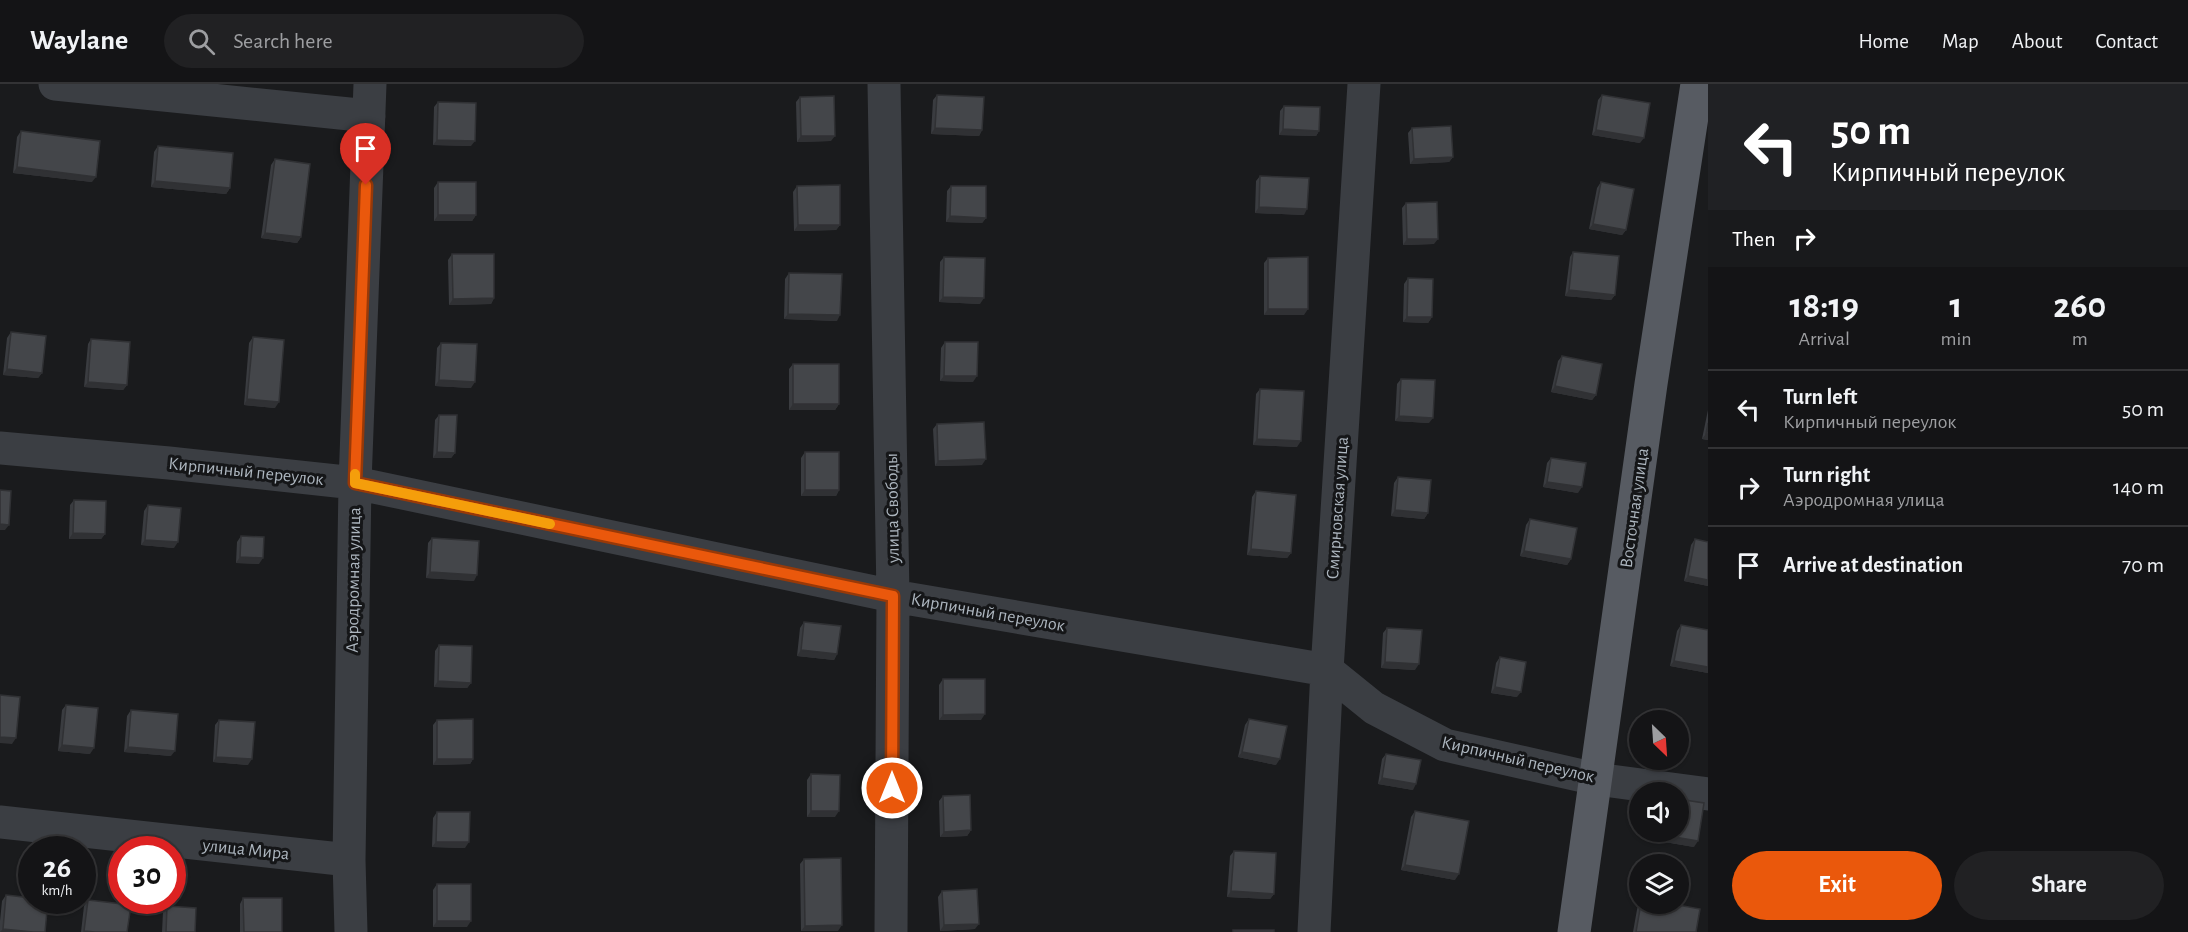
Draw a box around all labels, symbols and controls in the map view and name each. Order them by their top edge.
search box [164,14,584,68]
icon: search [185,25,218,58]
text: Waylane [30,27,128,55]
text: Search here [233,30,333,52]
text: Home [1858,31,1909,52]
text: Map [1942,31,1979,52]
text: About [2012,31,2062,52]
text: Contact [2095,31,2158,52]
icon: left [1732,108,1810,186]
text: 50 m [1831,110,1911,152]
pin [340,123,391,185]
icon: arrive [349,132,382,165]
text: Кирпичный переулок [1831,159,2065,186]
icon: right [1788,222,1821,255]
text: Then [1732,228,1776,250]
text: 18:19 [1790,288,1859,324]
text: 1 [1950,288,1963,324]
text: 260 [2053,288,2106,324]
text: Arrival [1799,329,1850,349]
text: min [1941,329,1972,349]
text: m [2072,329,2088,349]
text: Turn left [1783,386,1857,408]
icon: left [1732,393,1765,426]
text: 50 m [2122,398,2164,420]
text: Кирпичный переулок [1783,412,1957,432]
street label: Смирновская улица [1324,436,1352,580]
street label: Восточная улица [1618,447,1652,569]
street label: улица Свободы [882,453,903,564]
street label: Кирпичный переулок [167,455,325,489]
text: Turn right [1783,464,1870,486]
icon: right [1732,471,1765,504]
text: 140 m [2113,476,2164,498]
text: Аэродромная улица [1783,490,1945,510]
street label: Аэродромная улица [344,507,364,653]
icon: arrive [1732,549,1765,582]
text: Arrive at destination [1783,554,1963,576]
text: 70 m [2122,554,2164,576]
street label: Кирпичный переулок [909,591,1067,636]
north arrow [1629,710,1689,770]
map controls [1629,710,1689,914]
street label: Кирпичный переулок [1440,734,1597,786]
position arrow [860,756,924,820]
button: sound [1629,782,1689,842]
speed limit sign: 30 [108,836,186,914]
street label: улица Мира [201,836,290,864]
button: Exit [1732,851,1942,920]
button: Share [1954,851,2164,920]
text: 26 [43,853,71,883]
button: layers [1629,854,1689,914]
text: km/h [42,883,72,898]

